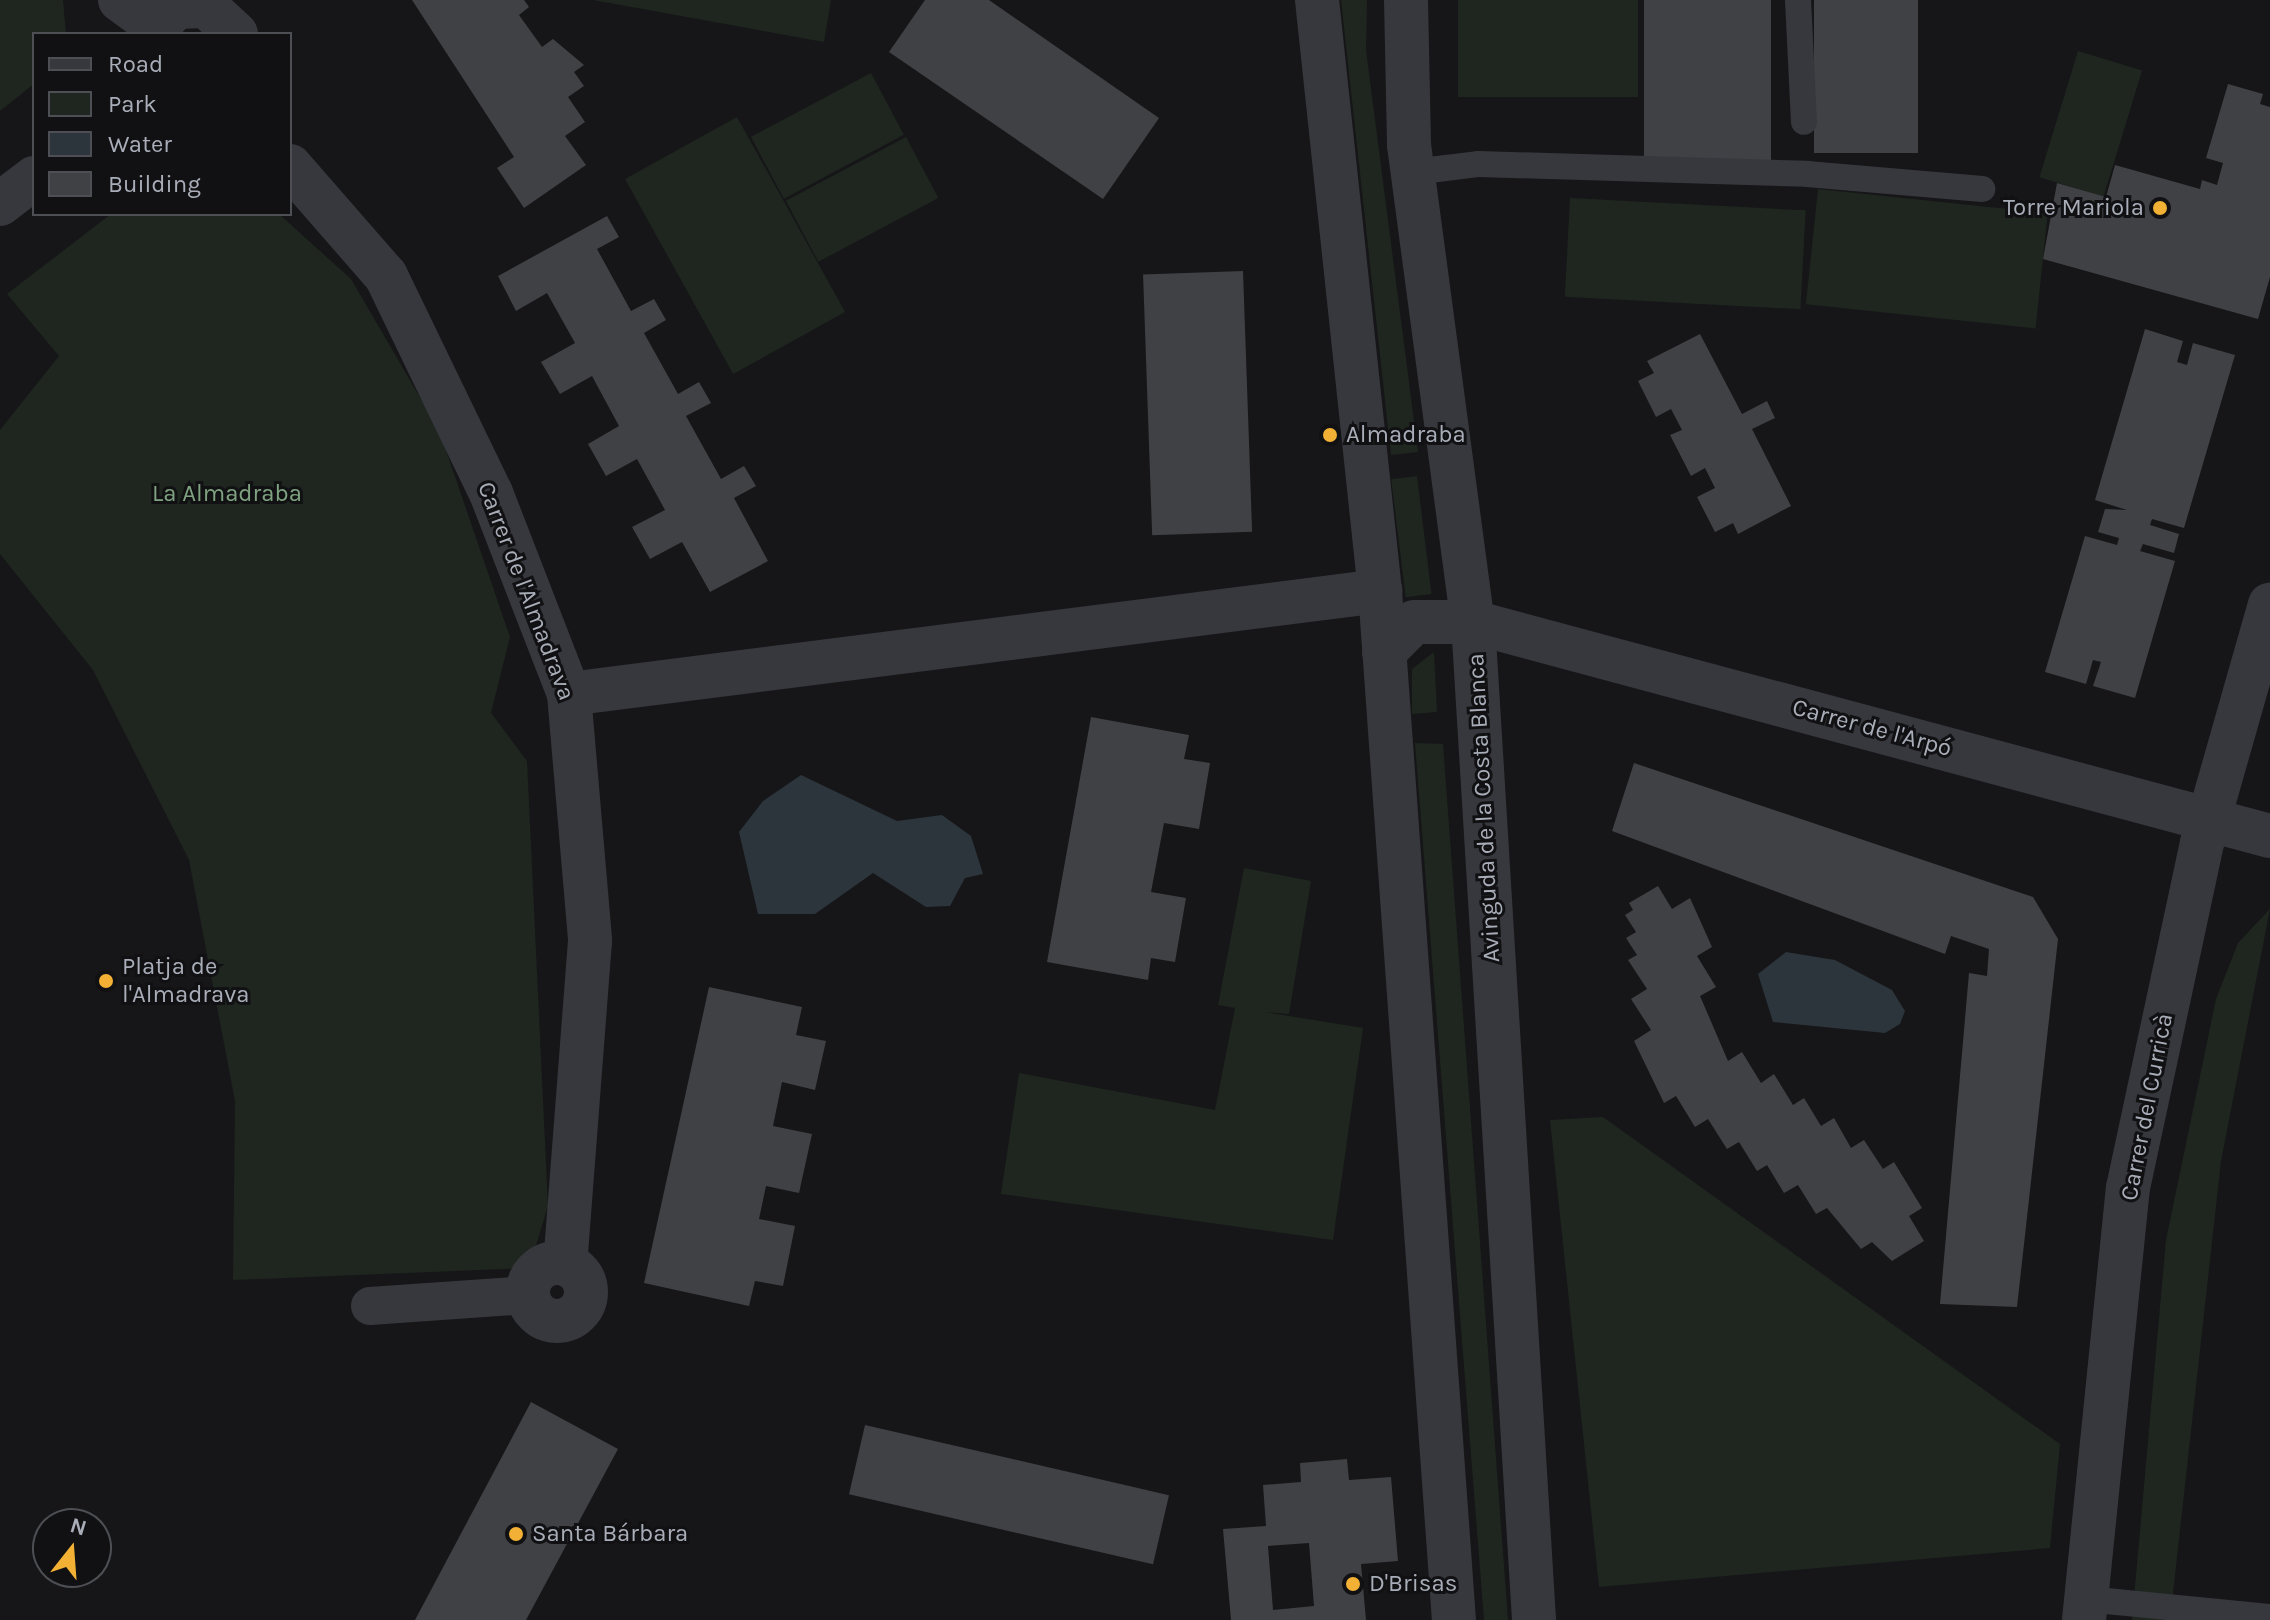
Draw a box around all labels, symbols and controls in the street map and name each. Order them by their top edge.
legend [32,32,292,216]
text: Road [108,50,163,78]
text: Park [108,90,157,118]
text: Water [108,130,172,158]
text: Building [108,170,201,198]
place label: Torre Mariola [2003,194,2144,222]
marker: Torre Mariola [2151,199,2169,217]
place label: Almadraba [1346,421,1466,449]
marker: Almadraba [1321,426,1339,444]
street label: Carrer de l'Almadrava [471,478,581,704]
park label: La Almadraba [152,480,302,508]
street label: Avinguda de la Costa Blanca [1462,653,1506,963]
street label: Carrer de l'Arpó [1789,693,1955,763]
place label: Platja de l'Almadrava [122,953,250,1009]
marker: Platja de l'Almadrava [97,972,115,990]
street label: Carrer del Curricà [2115,1011,2179,1203]
north arrow [32,1508,112,1588]
text: N [67,1512,90,1542]
place label: Santa Bárbara [532,1520,688,1548]
marker: Santa Bárbara [507,1525,525,1543]
place label: D'Brisas [1369,1570,1457,1598]
marker: D'Brisas [1344,1575,1362,1593]

